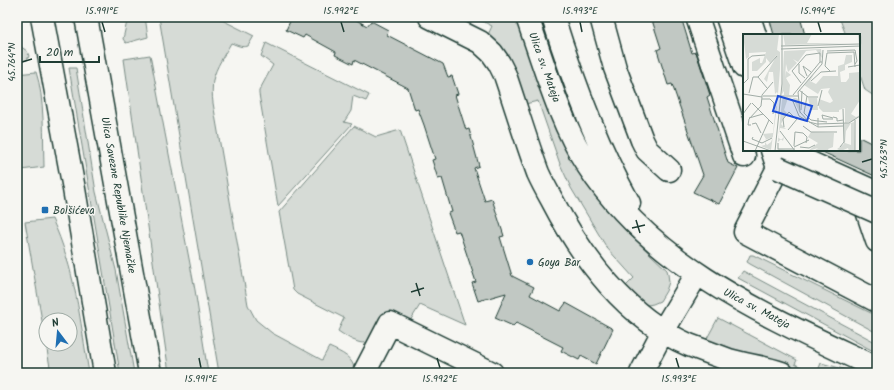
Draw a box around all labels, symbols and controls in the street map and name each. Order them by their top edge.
text: 15.991°E [85,3,120,19]
text: 15.992°E [323,3,360,19]
text: 15.993°E [562,3,599,19]
text: 15.994°E [800,3,837,19]
street label: Ulica sv. Mateja [523,30,565,105]
inset map [743,34,860,151]
scale bar [40,38,99,64]
text: 45.764°N [4,42,20,82]
text: 20 m [46,43,74,62]
street label: Ulica Savezne Republike Njemačke [95,115,141,275]
text: 45.763°N [876,139,892,179]
place label: Bolšićeva [53,202,95,220]
marker: Bolšićeva [40,205,50,215]
place label: Goya Bar [538,254,582,272]
marker: Goya Bar [525,257,535,267]
street label: Ulica sv. Mateja [720,284,793,334]
north arrow [38,312,78,352]
text: N [50,314,61,333]
text: 15.991°E [184,371,219,387]
text: 15.992°E [422,371,459,387]
text: 15.993°E [661,371,698,387]

